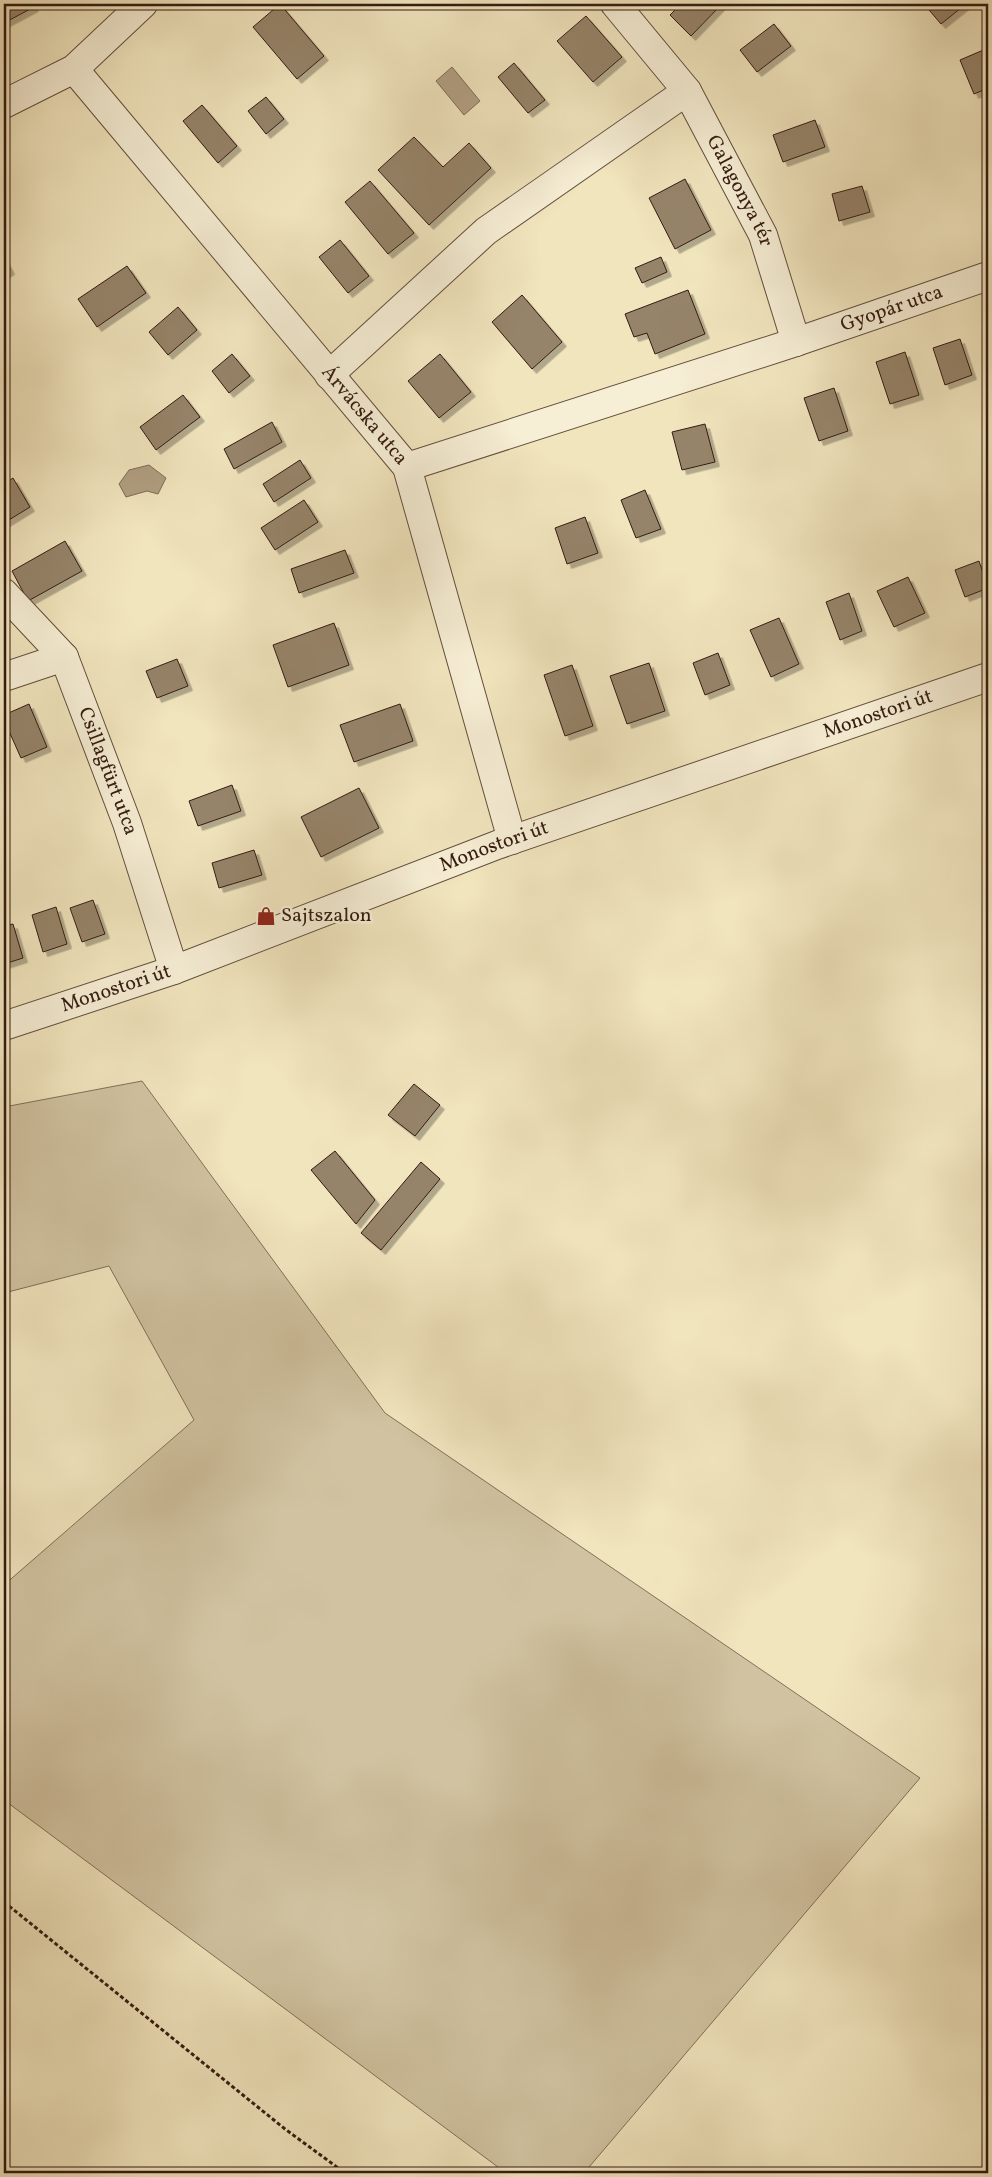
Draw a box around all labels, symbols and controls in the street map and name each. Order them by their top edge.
street label: Galagonya tér [699,130,780,250]
street label: Gyopár utca [837,278,947,340]
street label: Árvácska utca [314,360,414,472]
street label: Monostori út [819,683,937,746]
street label: Csillagfürt utca [70,703,144,839]
street label: Monostori út [436,814,552,880]
place label: Sajtszalon [281,902,372,930]
shop icon: Sajtszalon [255,905,277,927]
street label: Monostori út [57,958,175,1020]

